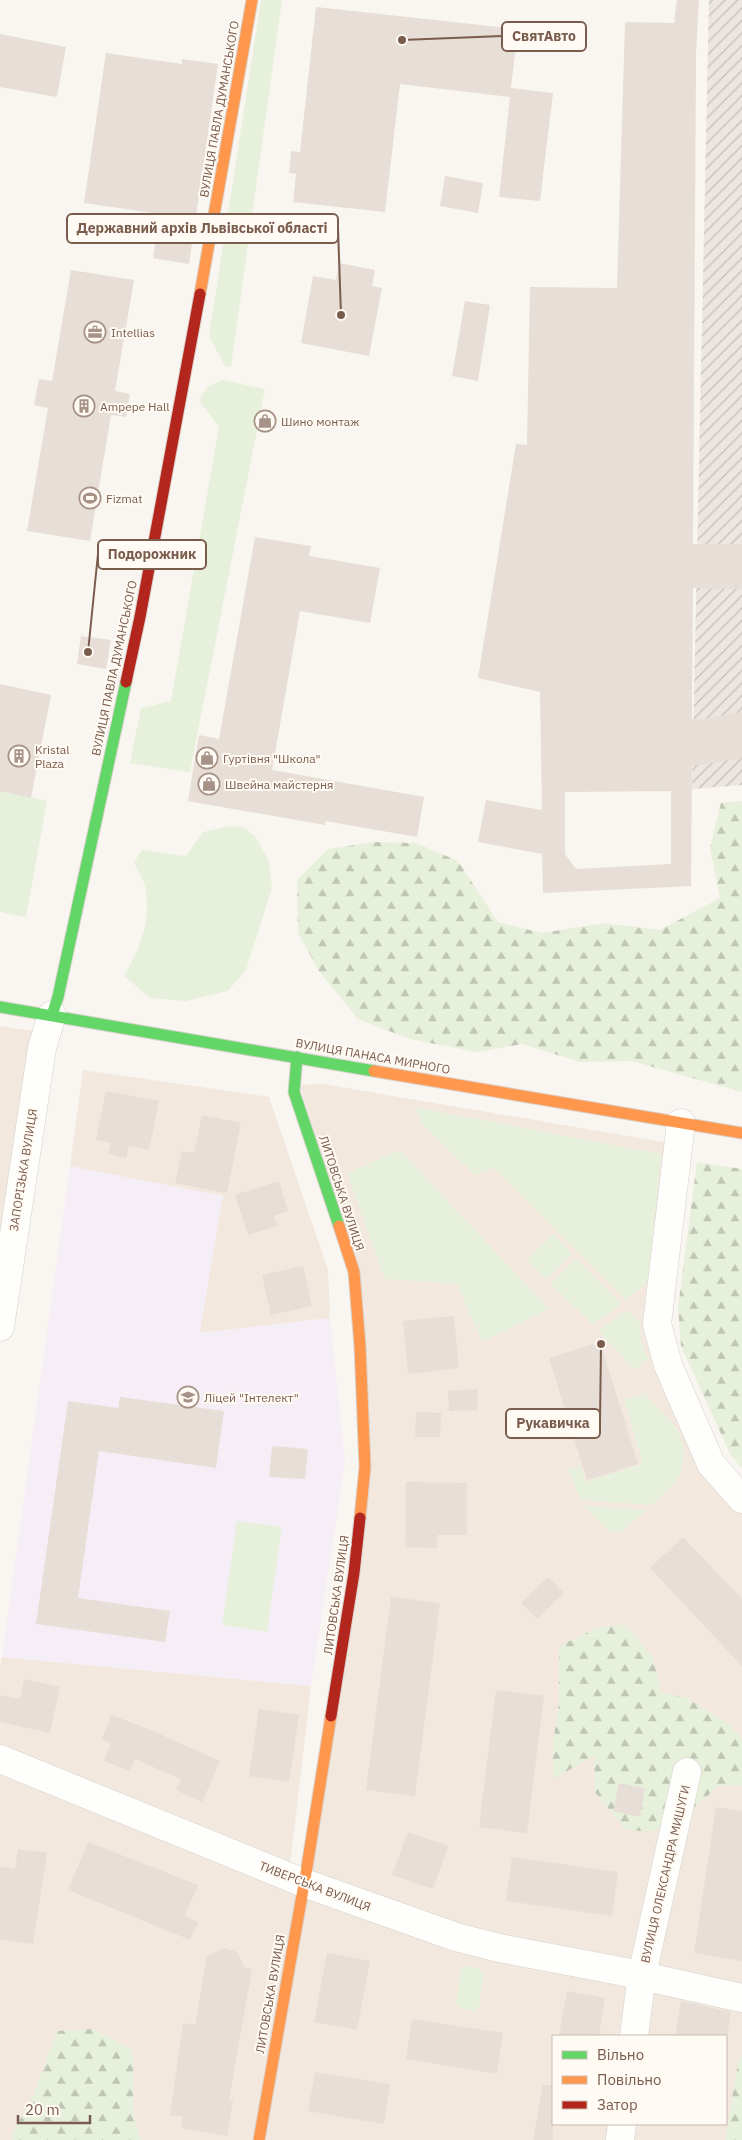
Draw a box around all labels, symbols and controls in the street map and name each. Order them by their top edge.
street label: ВУЛИЦЯ ПАВЛА ДУМАНСЬКОГО [196,19,242,199]
callout: СвятАвто [502,22,586,51]
text: СвятАвто [512,27,576,45]
callout: Державний архів Львівської області [67,214,338,243]
text: Державний архів Львівської області [76,219,328,237]
office icon: Intellias [83,320,107,344]
place label: Intellias [111,325,155,340]
building icon: Ampepe Hall [72,394,96,418]
place label: Ampepe Hall [100,399,169,414]
shop icon: Шино монтаж [253,409,277,433]
place label: Шино монтаж [281,414,359,429]
sports icon: Fizmat [78,486,102,510]
place label: Fizmat [106,491,142,506]
callout: Подорожник [98,540,206,569]
text: Подорожник [108,545,196,563]
street label: ВУЛИЦЯ ПАВЛА ДУМАНСЬКОГО [88,579,140,757]
place label: Kristal Plaza [35,742,70,771]
building icon: Kristal Plaza [7,744,31,768]
shop icon: Гуртівня "Школа" [195,746,219,770]
place label: Гуртівня "Школа" [223,751,321,766]
shop icon: Швейна майстерня [197,772,221,796]
place label: Швейна майстерня [225,777,334,792]
street label: ВУЛИЦЯ ПАНАСА МИРНОГО [295,1035,451,1077]
street label: ЗАПОРІЗЬКА ВУЛИЦЯ [6,1108,40,1232]
street label: ЛИТОВСЬКА ВУЛИЦЯ [316,1133,368,1253]
school or university icon: Ліцей "Інтелект" [176,1385,200,1409]
place label: Ліцей "Інтелект" [204,1390,299,1405]
callout: Рукавичка [506,1409,600,1438]
text: Рукавичка [516,1414,590,1432]
street label: ЛИТОВСЬКА ВУЛИЦЯ [320,1534,352,1656]
street label: ВУЛИЦЯ ОЛЕКСАНДРА МИШУГИ [637,1784,693,1964]
street label: ТИВЕРСЬКА ВУЛИЦЯ [257,1858,373,1914]
street label: ЛИТОВСЬКА ВУЛИЦЯ [252,1933,288,2055]
legend [552,2035,727,2125]
text: Вільно [597,2045,644,2064]
text: Повільно [597,2070,661,2089]
scale bar [18,2092,90,2124]
text: Затор [597,2095,638,2114]
text: 20 m [25,2100,60,2119]

